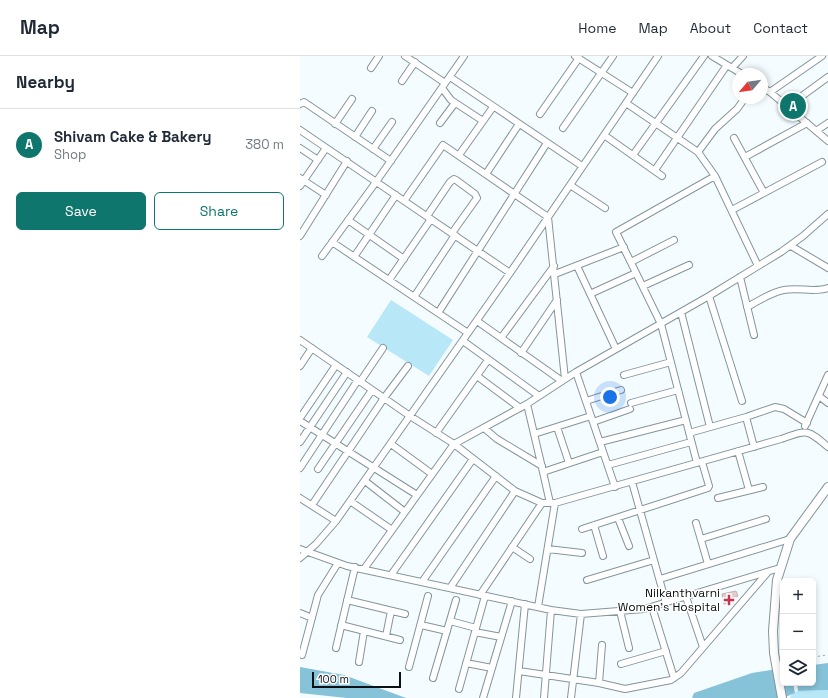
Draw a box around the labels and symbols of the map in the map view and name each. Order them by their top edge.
north arrow [732,68,768,104]
pin: A [780,91,806,121]
your location [600,387,620,407]
place label: Nilkanthvarni Women's Hospital [618,585,720,615]
marker: Nilkanthvarni Women's Hospital [723,594,735,606]
scale bar [312,670,401,689]

